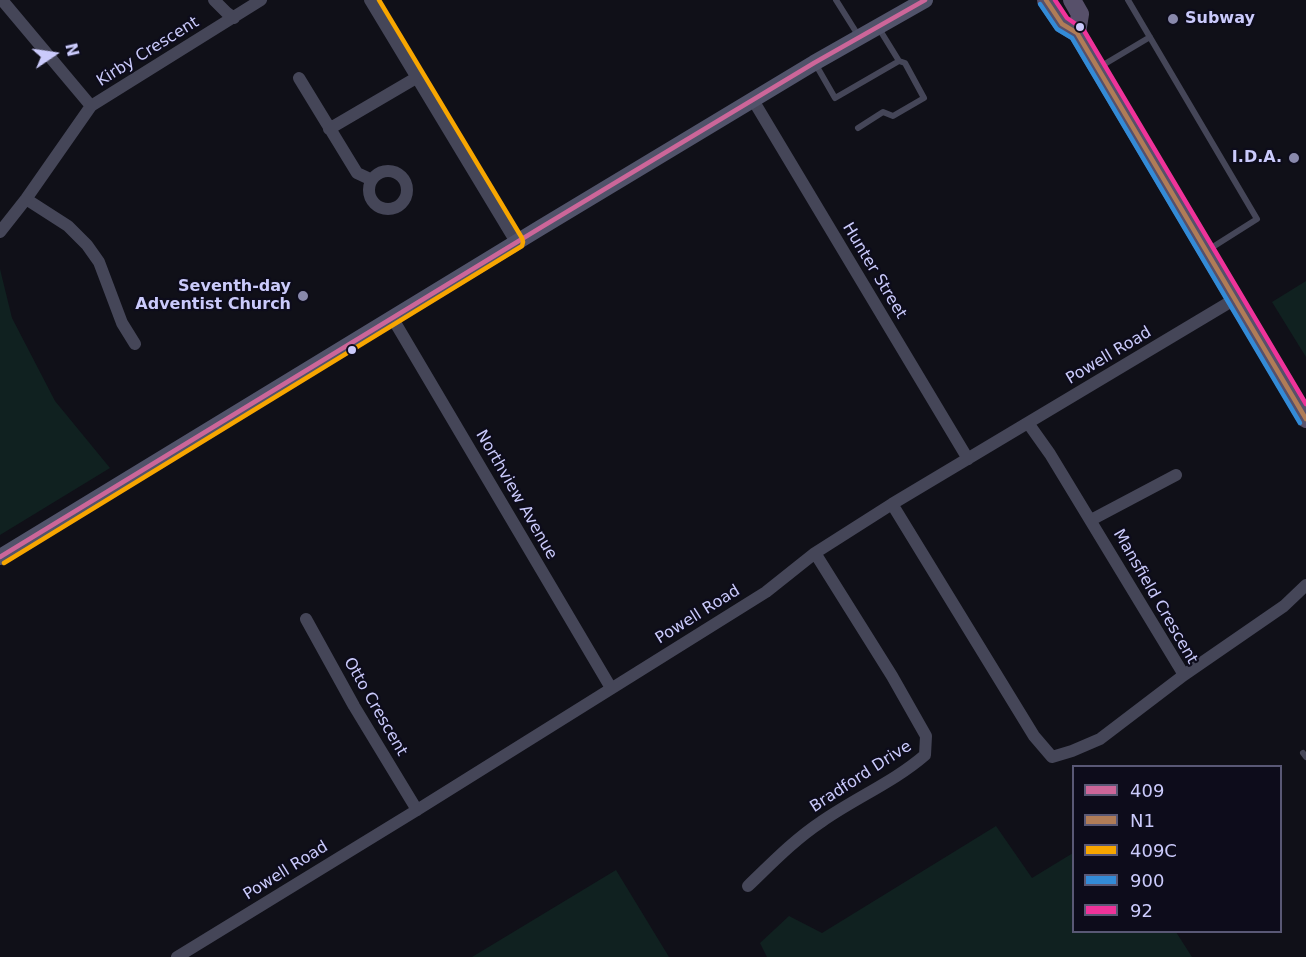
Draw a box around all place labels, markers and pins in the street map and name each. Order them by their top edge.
place label: Subway [1185,9,1255,29]
marker: Subway [1166,12,1180,26]
unlabelled marker [1074,21,1086,33]
place label: I.D.A. [1232,148,1282,168]
marker: I.D.A. [1287,151,1301,165]
place label: Seventh-day Adventist Church [135,277,291,315]
marker: Seventh-day Adventist Church [296,289,310,303]
unlabelled marker [346,344,358,356]

